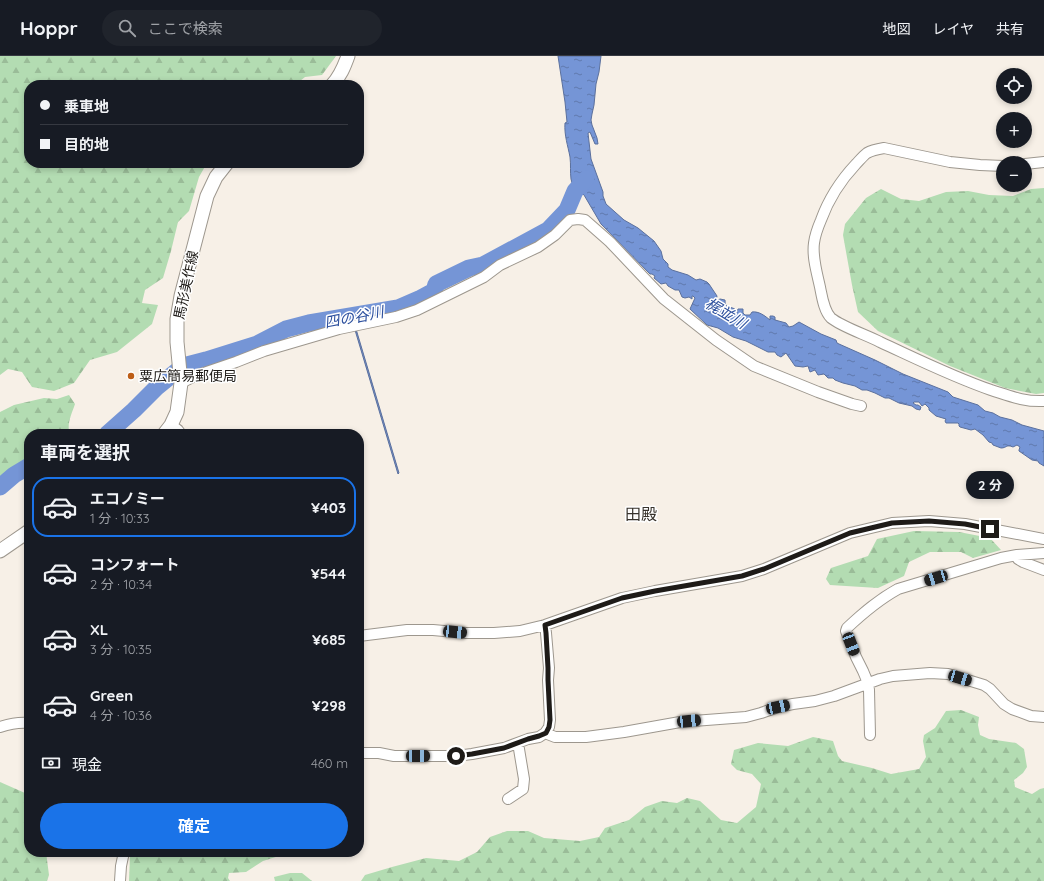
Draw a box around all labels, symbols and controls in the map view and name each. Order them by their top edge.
search box [102,10,382,46]
text: Hoppr [20,16,78,40]
icon: search [116,17,138,39]
text: ここで検索 [148,19,223,38]
text: 地図 [882,20,910,38]
text: レイヤ [932,20,974,38]
text: 共有 [996,20,1024,38]
map controls [996,68,1032,192]
button: locate [996,68,1032,104]
text: 乗車地 [64,97,109,116]
button: + [996,112,1032,148]
text: 目的地 [64,135,109,154]
button: − [996,156,1032,192]
street label: 馬形美作線 [170,249,202,321]
water label: 梶並川 [702,293,752,334]
water label: 四の谷川 [323,302,387,332]
place label: 粟広簡易郵便局 [139,367,237,385]
marker: 粟広簡易郵便局 [126,371,136,381]
text: 車両を選択 [40,441,130,464]
callout: 2 分 [966,471,1014,499]
text: 2 分 [978,477,1002,493]
icon: car [42,489,78,525]
text: エコノミー [90,489,165,508]
text: ¥403 [311,498,346,517]
district label: 田殿 [625,504,657,524]
text: 1 分 · 10:33 [90,510,150,526]
route end [981,520,999,538]
icon: car [42,555,78,591]
text: コンフォート [90,555,180,574]
text: ¥544 [311,564,346,583]
car [923,569,949,587]
text: 2 分 · 10:34 [90,576,152,592]
text: XL [90,620,108,639]
icon: car [42,621,78,657]
car [442,625,468,639]
text: ¥685 [312,630,346,649]
car [841,631,861,657]
text: 3 分 · 10:35 [90,641,152,657]
car [947,669,973,687]
text: Green [90,686,133,705]
icon: car [42,687,78,723]
text: ¥298 [312,696,346,715]
car [765,699,791,715]
text: 4 分 · 10:36 [90,707,152,723]
car [676,714,702,728]
route start [447,747,465,765]
car [406,750,430,762]
icon: cash [40,752,62,774]
text: 現金 [72,755,102,774]
text: 460 m [311,755,348,771]
button: 確定 [40,803,348,849]

